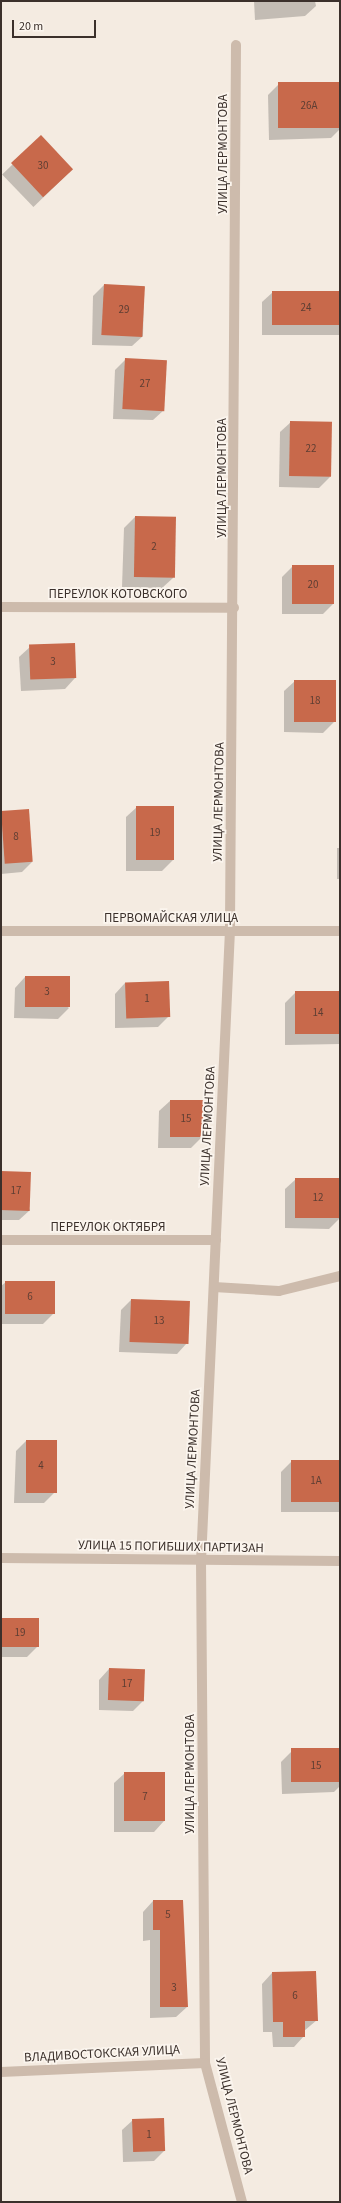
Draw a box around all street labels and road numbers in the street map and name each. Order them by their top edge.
street label: УЛИЦА ЛЕРМОНТОВА [215,94,231,214]
street label: УЛИЦА ЛЕРМОНТОВА [214,418,230,538]
street label: ПЕРЕУЛОК КОТОВСКОГО [49,586,187,602]
street label: УЛИЦА ЛЕРМОНТОВА [210,742,228,862]
street label: ПЕРВОМАЙСКАЯ УЛИЦА [104,910,238,926]
street label: УЛИЦА ЛЕРМОНТОВА [197,1066,219,1186]
street label: ПЕРЕУЛОК ОКТЯБРЯ [50,1219,166,1235]
street label: УЛИЦА ЛЕРМОНТОВА [182,1389,204,1509]
street label: УЛИЦА 15 ПОГИБШИХ ПАРТИЗАН [78,1538,264,1556]
street label: УЛИЦА ЛЕРМОНТОВА [182,1714,198,1834]
street label: ВЛАДИВОСТОКСКАЯ УЛИЦА [24,2042,180,2066]
street label: УЛИЦА ЛЕРМОНТОВА [212,2056,256,2176]

